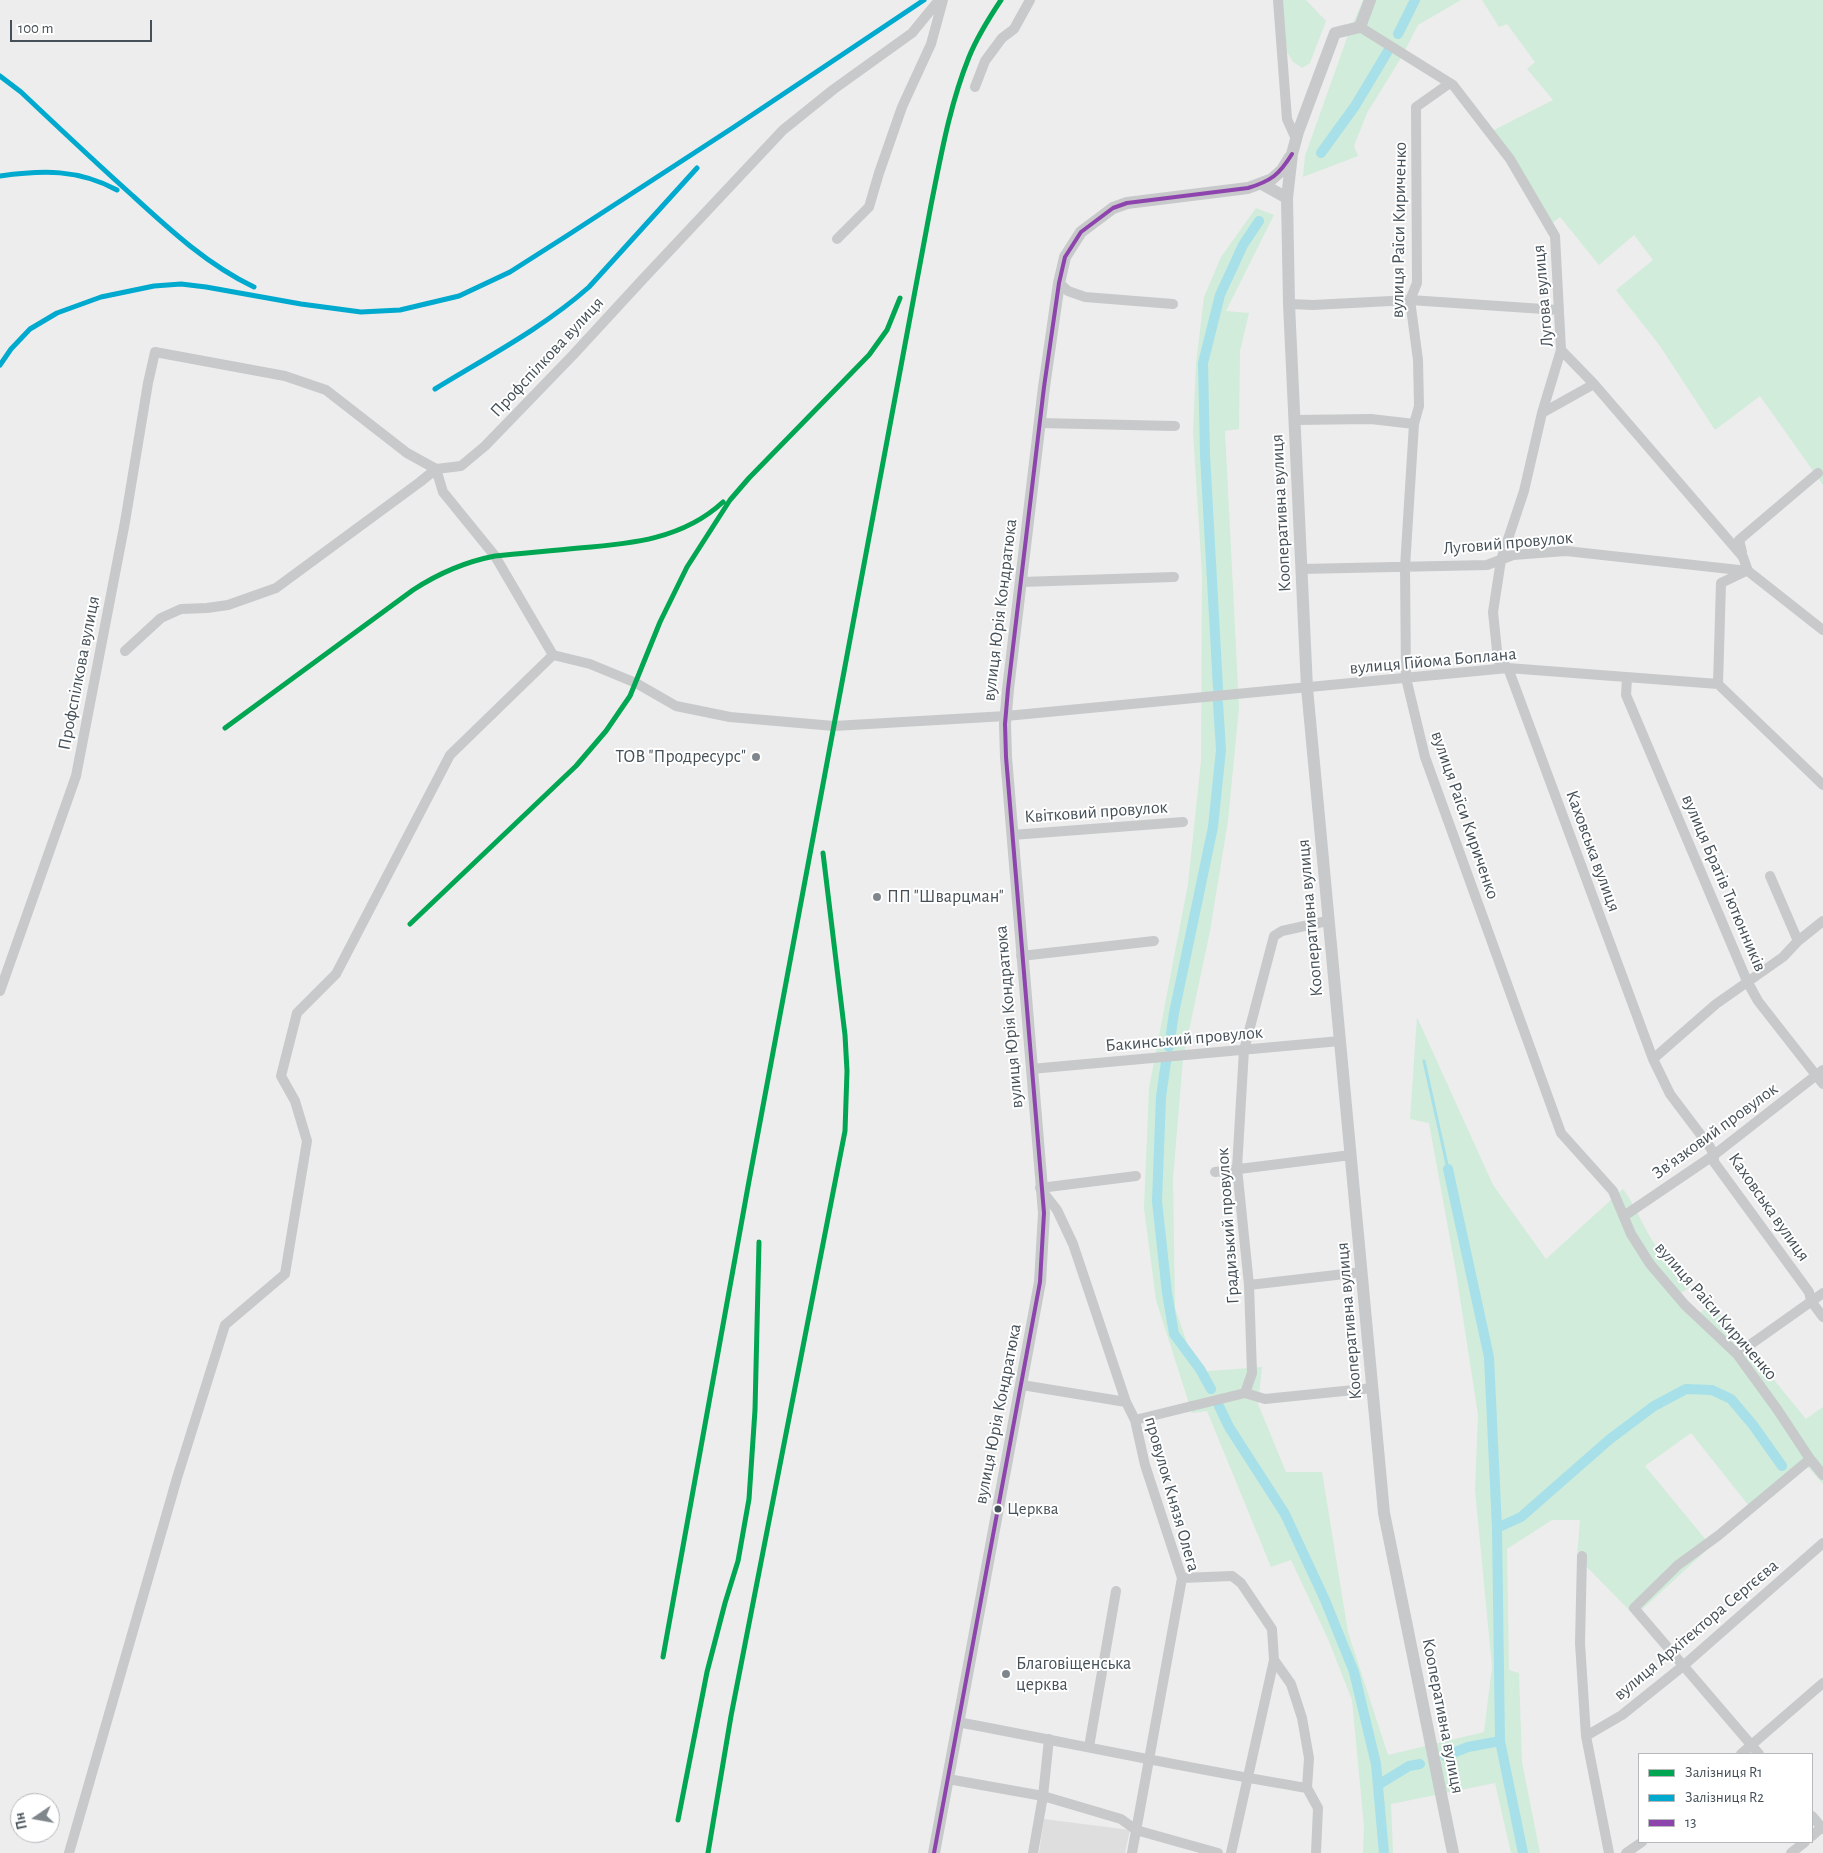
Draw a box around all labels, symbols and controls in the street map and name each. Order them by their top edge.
scale bar [12,10,155,42]
text: 100 m [18,21,53,36]
street label: вулиця Раїси Кириченко [1387,142,1411,318]
street label: Лугова вулиця [1528,244,1558,348]
street label: Профспілкова вулиця [486,292,608,422]
street label: Кооперативна вулиця [1266,433,1296,593]
street label: вулиця Юрія Кондратюка [978,518,1022,702]
street label: Луговий провулок [1442,527,1574,559]
street label: Профспілкова вулиця [53,594,105,752]
street label: вулиця Гійома Боплана [1349,643,1517,679]
street label: вулиця Раїси Кириченко [1426,728,1504,902]
place label: ТОВ "Продресурс" [615,746,746,768]
marker: ТОВ "Продресурс" [750,751,762,763]
street label: Каховська вулиця [1561,787,1625,915]
street label: вулиця Братів Тютюнників [1677,791,1771,975]
street label: Квітковий провулок [1024,796,1168,828]
street label: Кооперативна вулиця [1292,838,1328,998]
place label: ПП "Шварцман" [887,886,1004,908]
marker: ПП "Шварцман" [871,891,883,903]
street label: вулиця Юрія Кондратюка [990,925,1028,1109]
street label: Бакинський провулок [1104,1021,1264,1057]
street label: Звʼязковий провулок [1648,1078,1782,1184]
street label: Градизький провулок [1212,1147,1244,1305]
street label: Каховська вулиця [1723,1148,1815,1266]
street label: вулиця Раїси Кириченко [1650,1237,1782,1385]
street label: Кооперативна вулиця [1331,1241,1367,1401]
street label: вулиця Юрія Кондратюка [970,1322,1026,1506]
street label: провулок Князя Олега [1140,1414,1204,1574]
place label: Церква [1007,1499,1059,1519]
marker: Церква [993,1504,1003,1514]
street label: вулиця Архітектора Сергєєва [1609,1555,1783,1705]
street label: Кооперативна вулиця [1417,1636,1469,1796]
place label: Благовіщенська церква [1016,1653,1131,1696]
marker: Благовіщенська церква [1000,1668,1012,1680]
legend [1638,1753,1813,1843]
text: Залізниця R1 [1685,1765,1762,1780]
text: Залізниця R2 [1685,1790,1764,1805]
north arrow [10,1793,60,1843]
text: Пн [13,1811,30,1831]
text: 13 [1685,1815,1696,1830]

